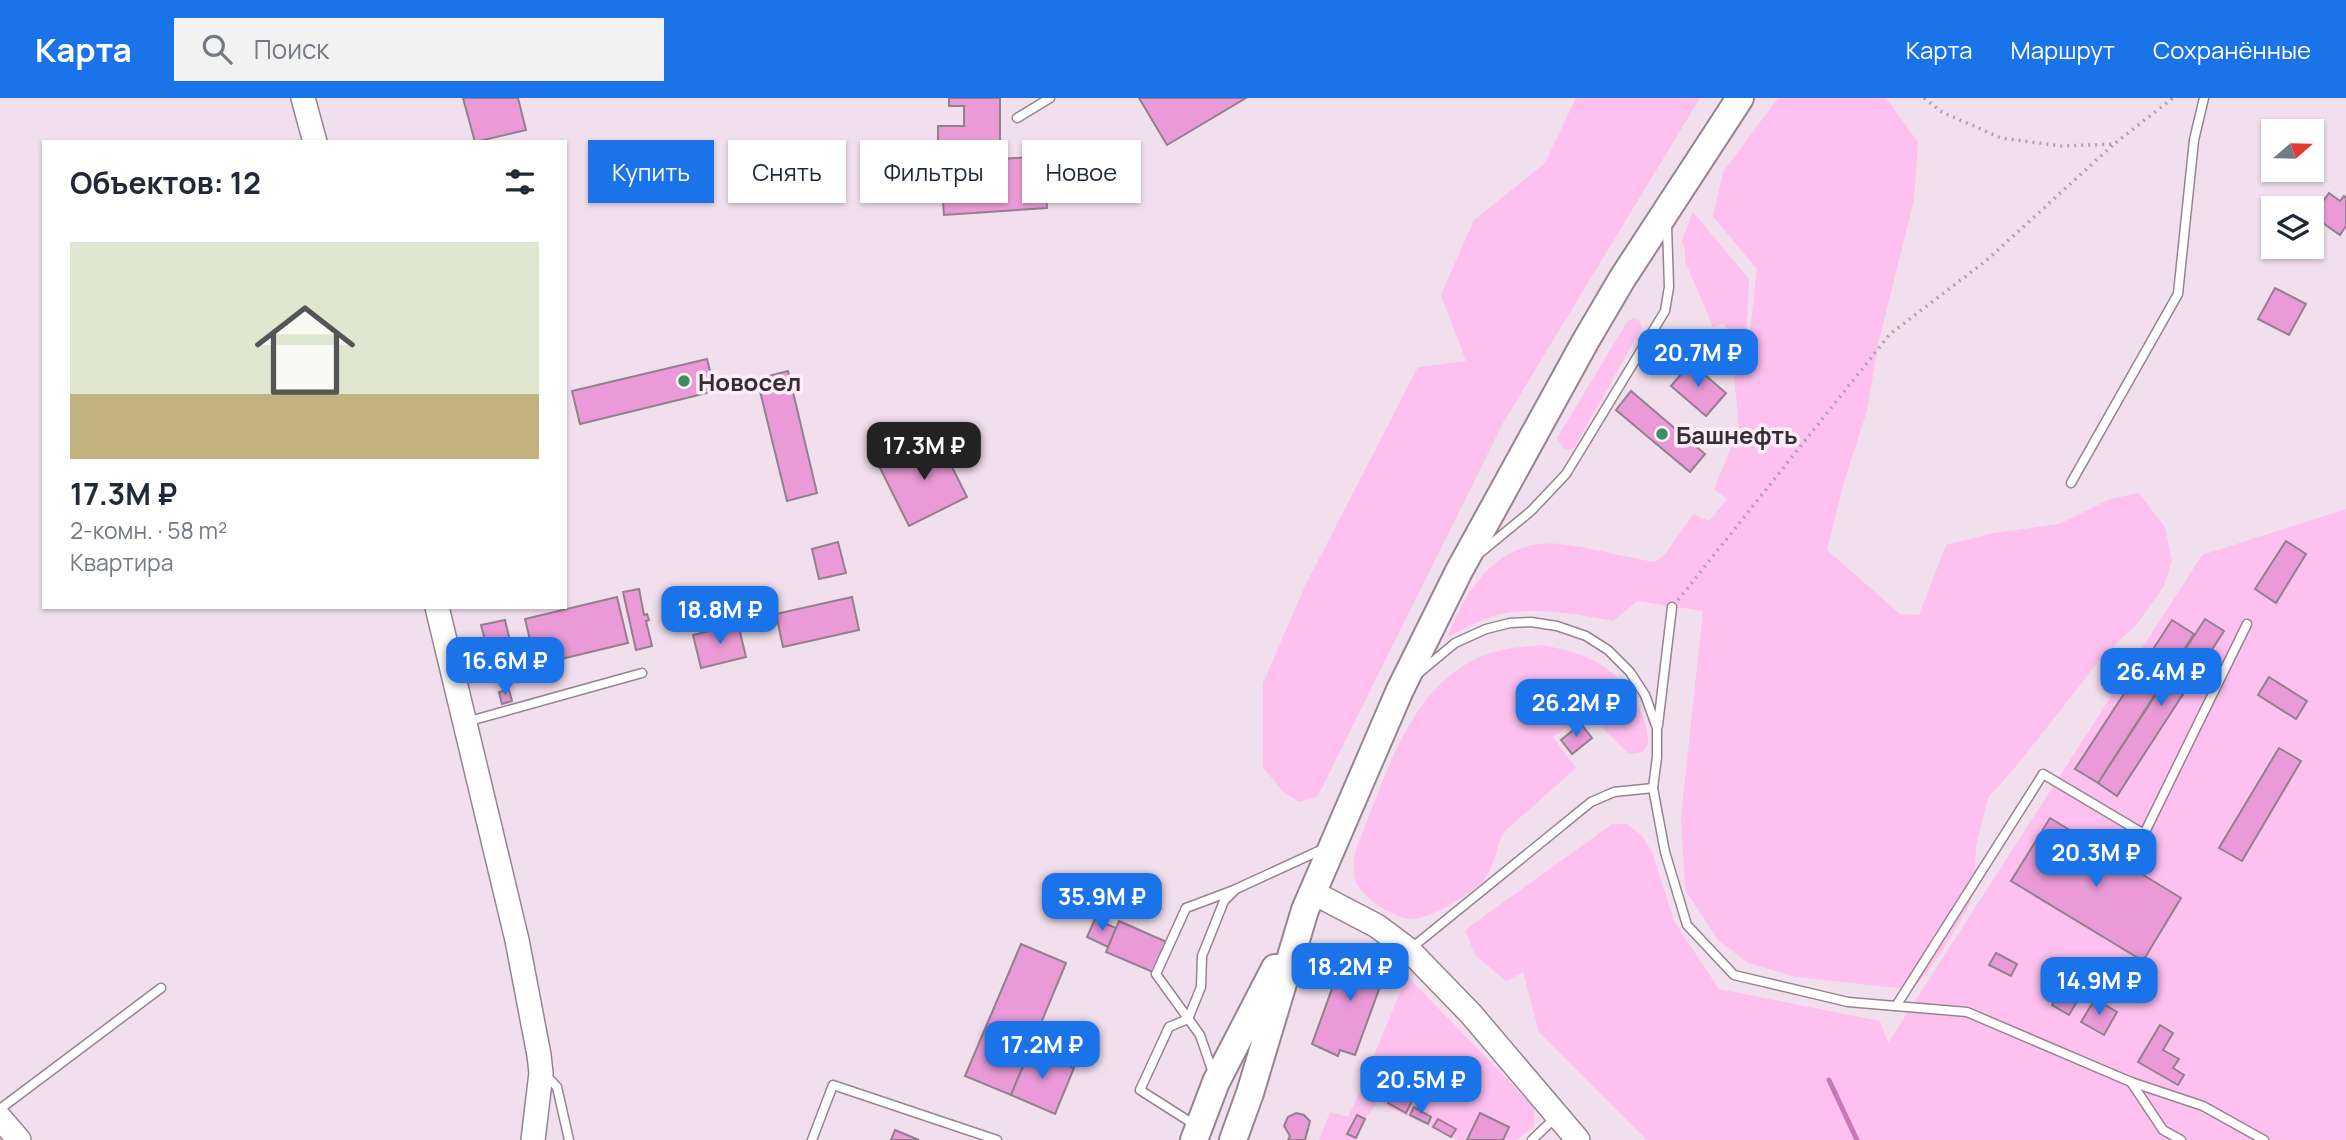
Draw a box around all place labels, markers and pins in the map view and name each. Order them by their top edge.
pin: 20.7M ₽ [1633,330,1763,389]
place label: Новосел [698,365,801,398]
marker: Новосел [676,373,692,389]
place label: Башнефть [1676,418,1798,451]
pin: 17.3M ₽ [859,422,989,482]
marker: Башнефть [1654,426,1670,442]
pin: 18.8M ₽ [655,587,785,646]
pin: 16.6M ₽ [440,638,570,697]
pin: 26.4M ₽ [2096,648,2226,708]
pin: 26.2M ₽ [1511,680,1641,739]
pin: 20.3M ₽ [2031,830,2161,889]
pin: 35.9M ₽ [1037,874,1167,933]
pin: 18.2M ₽ [1285,944,1415,1003]
pin: 14.9M ₽ [2034,958,2164,1017]
pin: 17.2M ₽ [977,1021,1107,1081]
pin: 20.5M ₽ [1356,1056,1486,1116]

